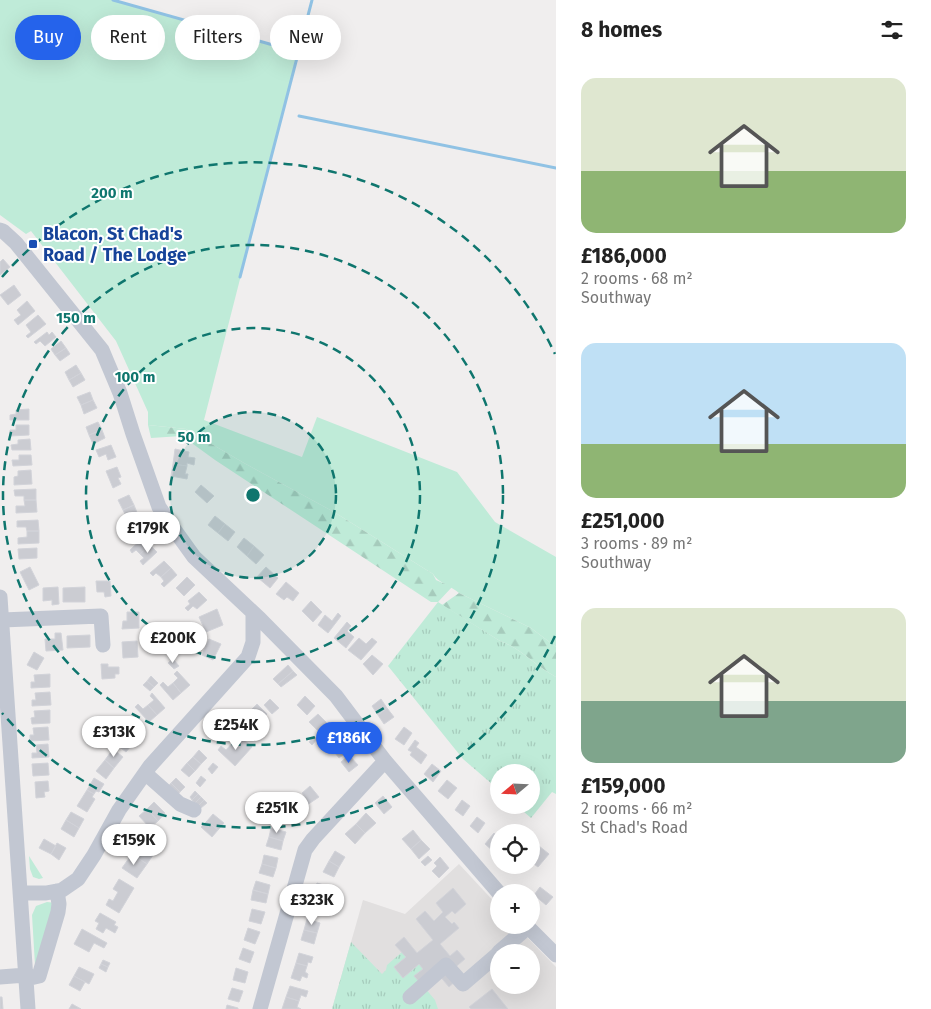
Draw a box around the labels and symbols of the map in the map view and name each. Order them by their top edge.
text: 200 m [91,184,133,202]
place label: Blacon, St Chad's Road / The Lodge [43,223,187,266]
marker: Blacon, St Chad's Road / The Lodge [27,238,39,250]
text: 150 m [56,309,96,327]
text: 100 m [115,368,155,386]
text: 50 m [177,428,211,446]
centre of rings [244,486,262,504]
pin: £179K [113,512,183,554]
pin: £200K [138,622,208,664]
pin: £254K [201,708,271,751]
pin: £313K [79,716,149,758]
pin: £186K [314,722,384,764]
north arrow [490,764,540,814]
pin: £251K [242,792,312,834]
pin: £159K [99,824,169,866]
pin: £323K [277,884,347,926]

